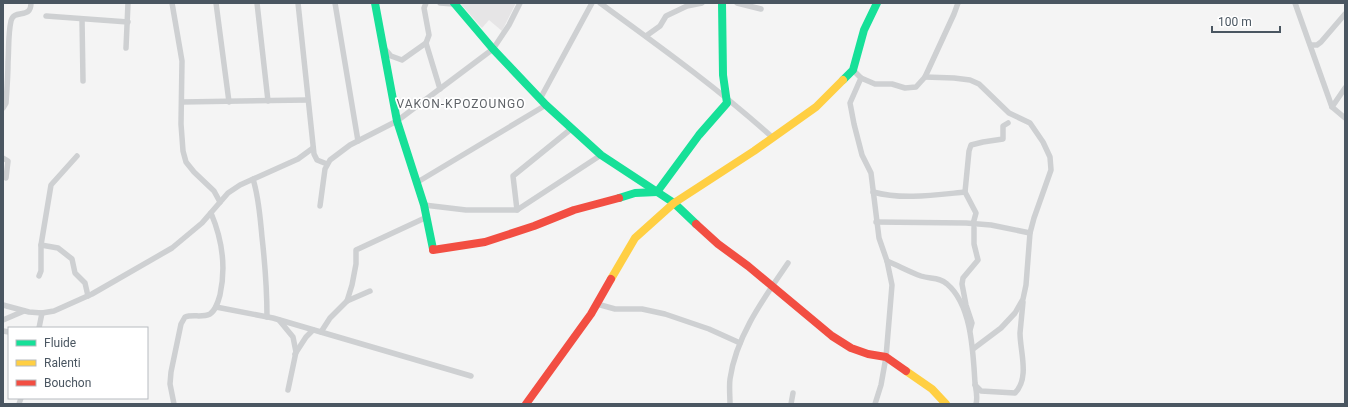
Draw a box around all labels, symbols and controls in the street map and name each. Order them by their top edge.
scale bar [1212,8,1280,34]
text: 100 m [1218,15,1252,29]
district label: VAKON-KPOZOUNGO [397,97,525,111]
legend [8,327,148,399]
text: Fluide [44,336,76,350]
text: Ralenti [44,356,81,370]
text: Bouchon [44,376,91,390]

